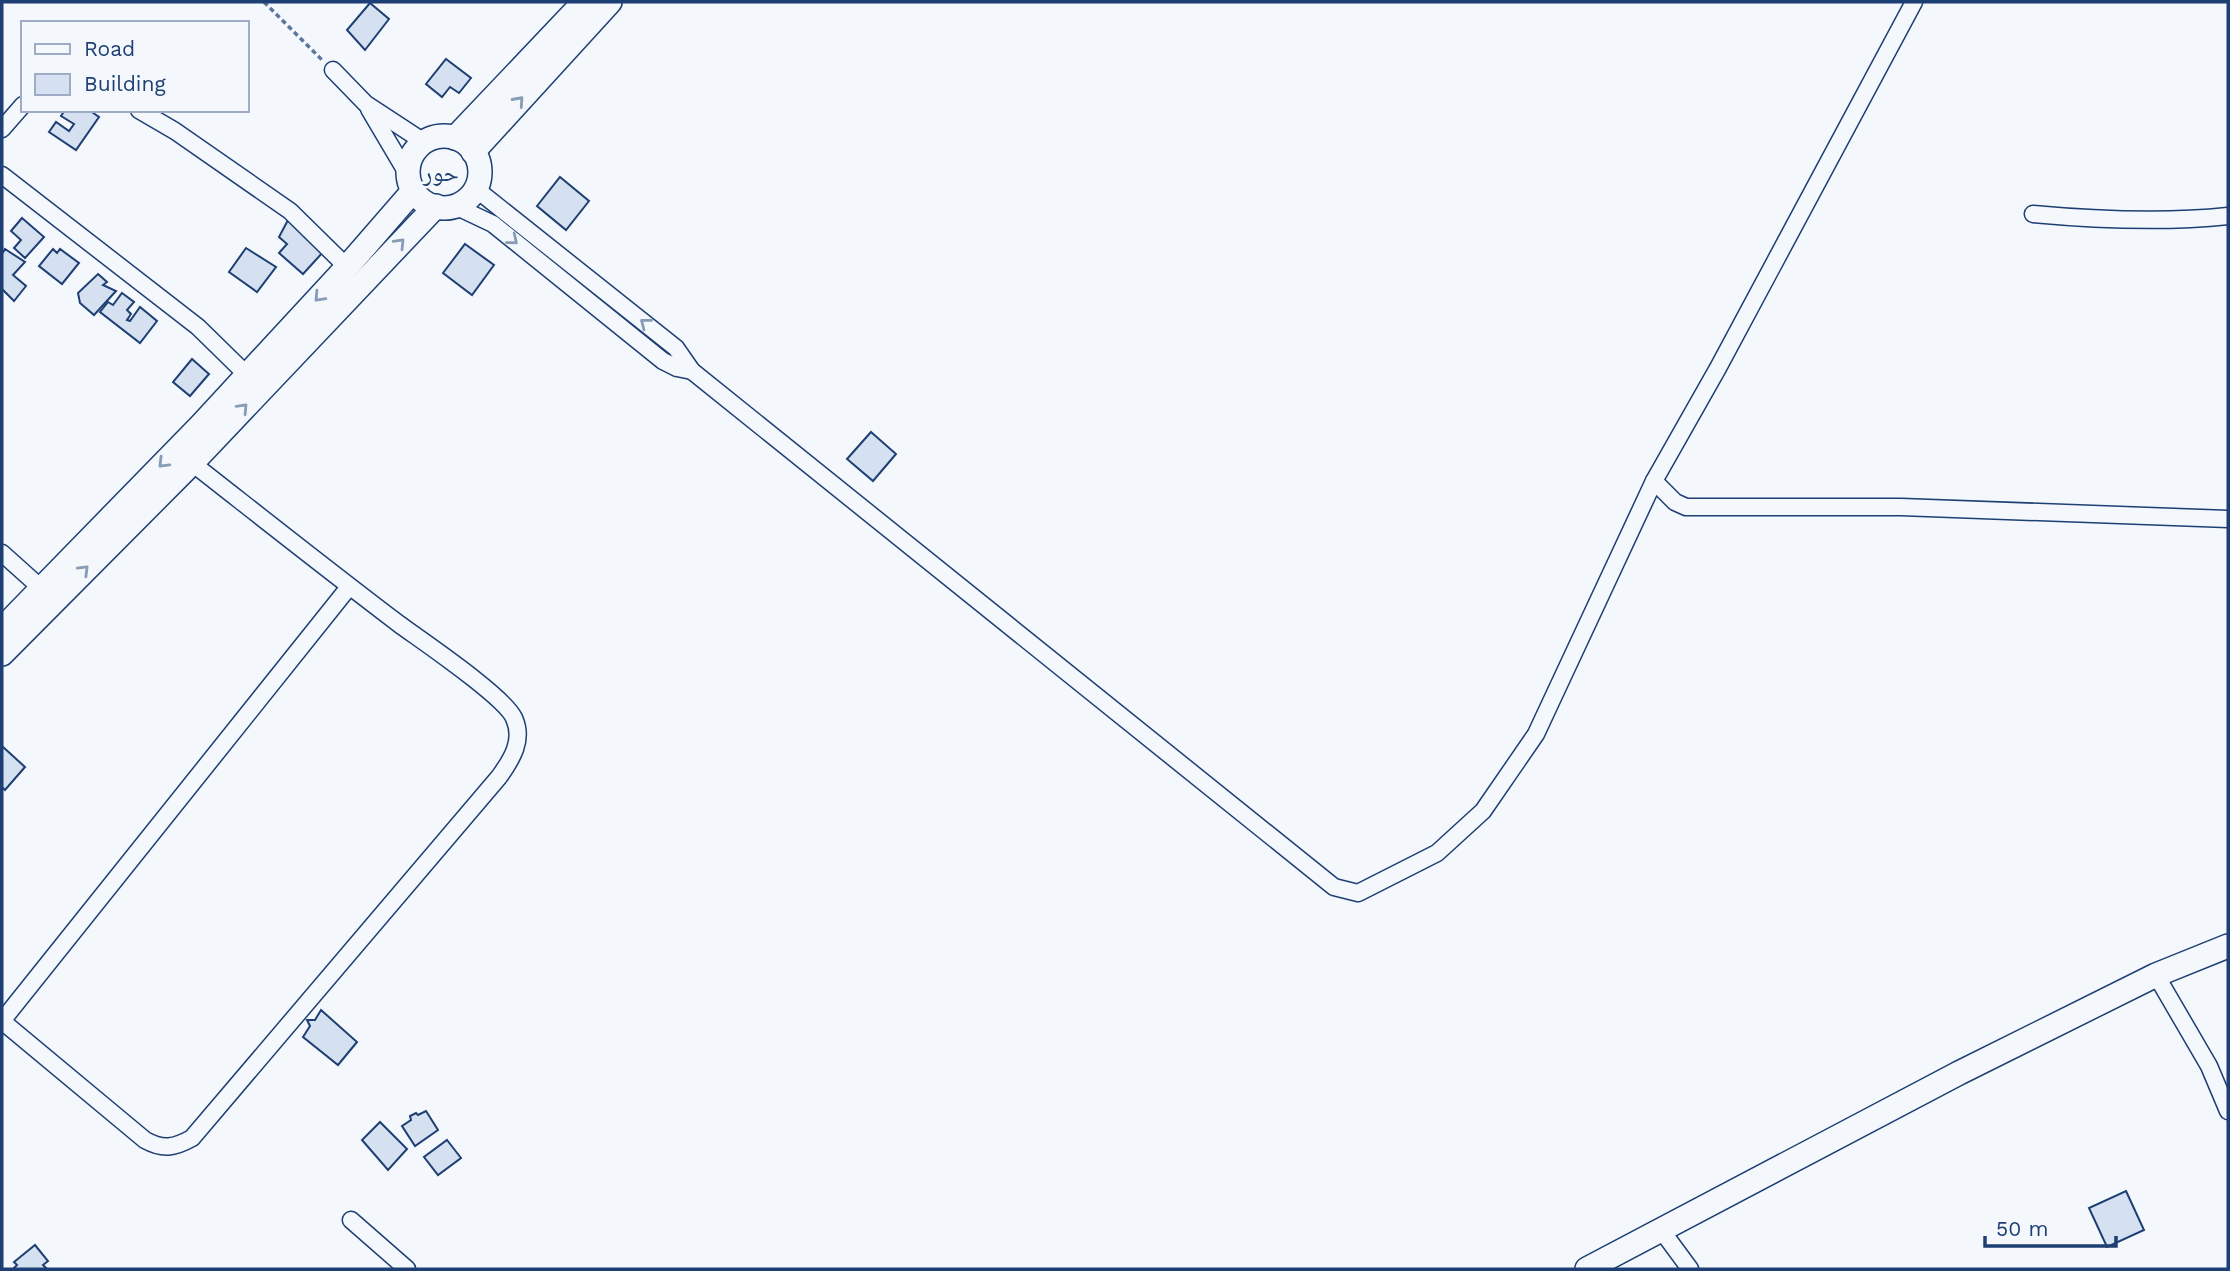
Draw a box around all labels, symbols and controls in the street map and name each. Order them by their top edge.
legend [21,21,248,112]
text: Road [84,36,135,61]
text: Building [84,71,166,96]
one-way arrow [511,97,523,110]
district label: حور [422,159,459,187]
one-way arrow [506,232,518,245]
one-way arrow [392,238,405,251]
one-way arrow [315,289,328,302]
one-way arrow [640,319,652,332]
one-way arrow [235,403,248,416]
one-way arrow [158,454,171,467]
one-way arrow [76,566,89,579]
scale bar [1985,1204,2116,1248]
text: 50 m [1996,1216,2048,1241]

